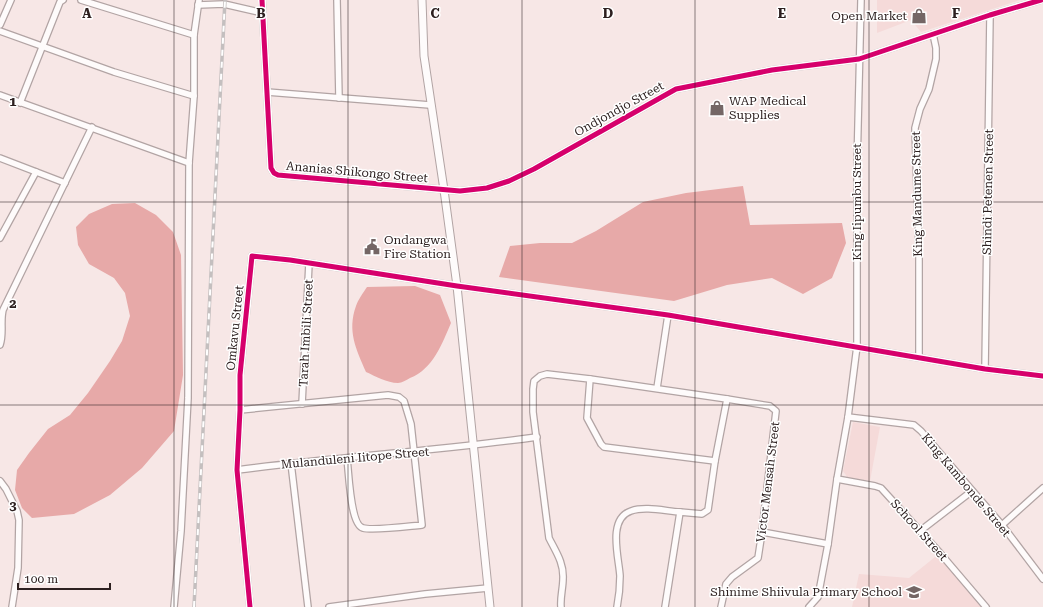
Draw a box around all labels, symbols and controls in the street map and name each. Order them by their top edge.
text: A [82,6,92,21]
text: B [256,6,266,21]
text: C [430,6,440,21]
text: D [603,6,613,21]
text: E [778,6,786,21]
text: F [952,6,960,21]
shop icon: Open Market [910,7,928,25]
place label: Open Market [831,9,908,23]
street label: Ondjondjo Street [572,78,666,139]
text: 1 [9,94,17,109]
place label: WAP Medical Supplies [729,94,807,122]
shop icon: WAP Medical Supplies [708,99,726,117]
street label: Shindi Petenen Street [980,128,996,255]
street label: King Mandume Street [909,130,925,257]
street label: King Iipumbu Street [850,143,864,261]
street label: Ananias Shikongo Street [286,159,429,185]
place label: Ondangwa Fire Station [384,233,451,261]
public building icon: Ondangwa Fire Station [363,238,381,256]
street label: Tarah Imbili Street [296,278,316,387]
street label: Omkavu Street [224,284,246,371]
text: 2 [9,296,17,311]
street label: Victor Mensah Street [754,420,782,543]
street label: King Kambonde Street [919,430,1014,540]
street label: Mulanduleni Iitope Street [280,444,430,471]
street label: School Street [888,496,951,564]
text: 3 [9,498,17,513]
scale bar [18,565,110,591]
text: 100 m [24,572,58,586]
school or university icon: Shinime Shiivula Primary School [905,583,923,601]
place label: Shinime Shiivula Primary School [710,585,902,599]

